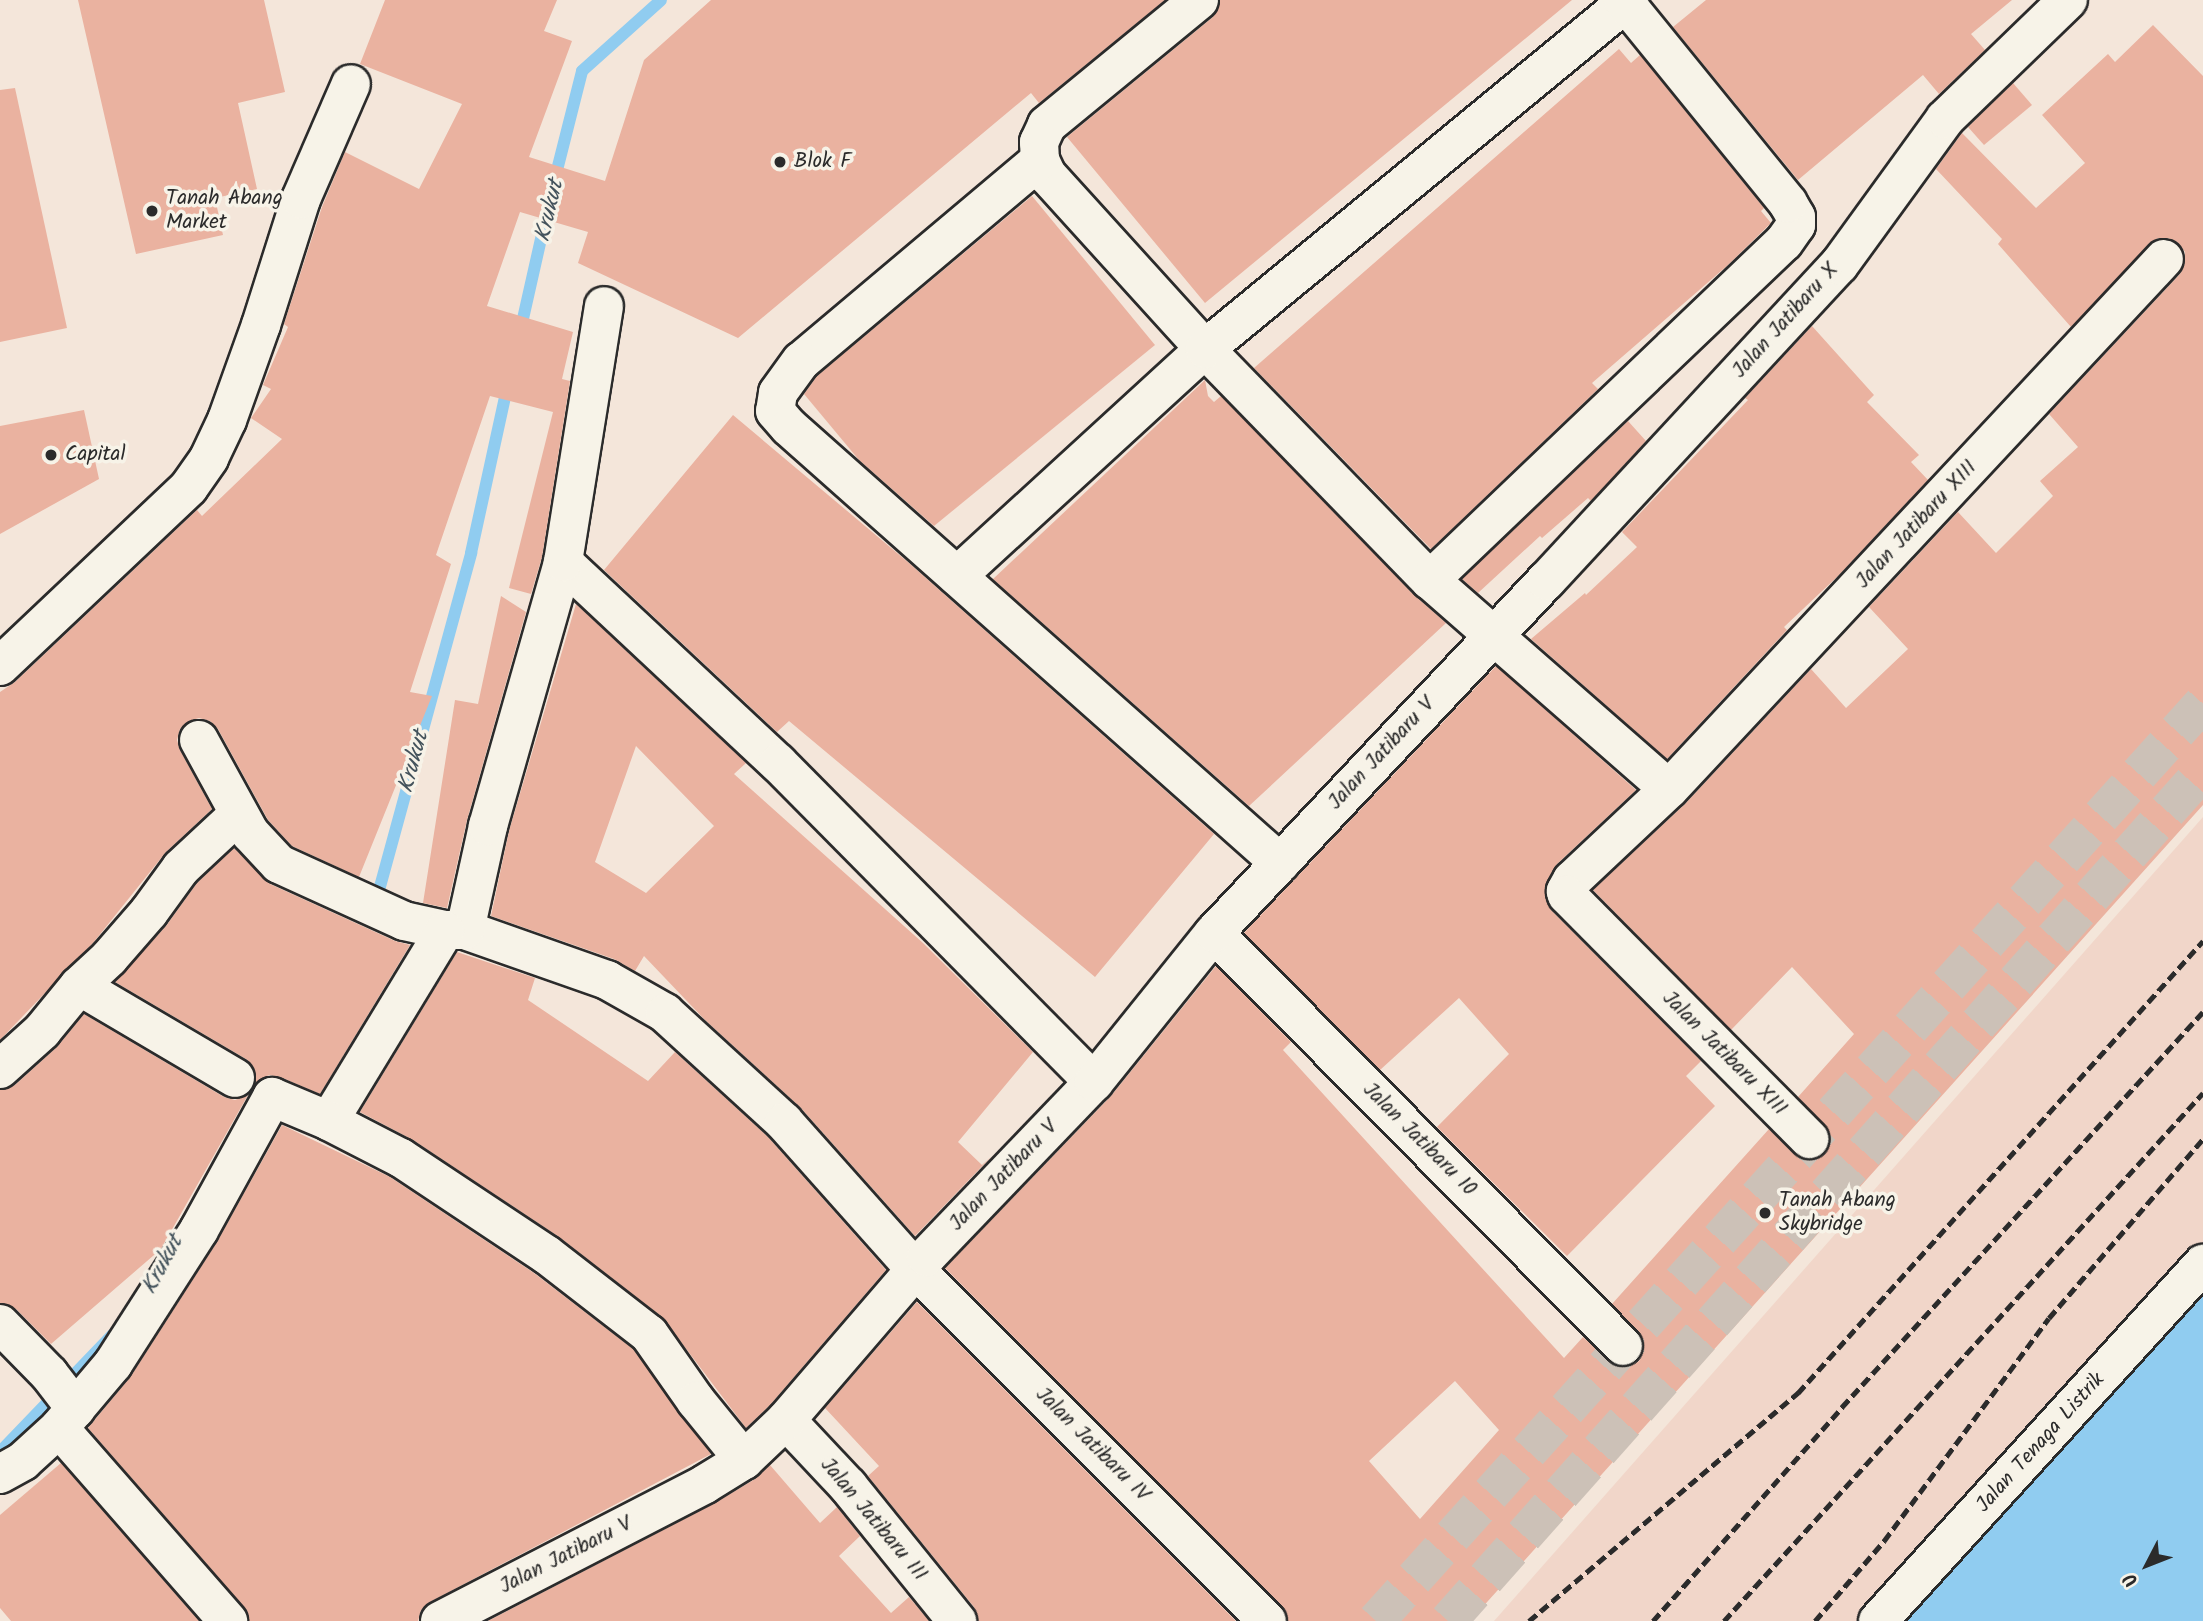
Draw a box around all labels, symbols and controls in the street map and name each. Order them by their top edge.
place label: Blok F [794,149,851,175]
marker: Blok F [772,154,788,170]
water label: Krukut [529,177,571,245]
place label: Tanah Abang Market [166,186,283,236]
marker: Tanah Abang Market [144,203,160,219]
street label: Jalan Jatibaru X [1728,258,1844,384]
place label: Capital [65,442,126,468]
marker: Capital [43,447,59,463]
street label: Jalan Jatibaru XIII [1851,456,1983,594]
street label: Jalan Jatibaru V [1323,693,1441,815]
water label: Krukut [393,728,435,796]
street label: Jalan Jatibaru XIII [1656,986,1792,1122]
street label: Jalan Jatibaru 10 [1357,1078,1481,1202]
street label: Jalan Jatibaru V [945,1115,1063,1237]
place label: Tanah Abang Skybridge [1779,1188,1896,1238]
marker: Tanah Abang Skybridge [1757,1205,1773,1221]
water label: Krukut [136,1231,190,1299]
street label: Jalan Tenaga Listrik [1972,1368,2110,1518]
street label: Jalan Jatibaru IV [1030,1383,1154,1507]
street label: Jalan Jatibaru III [814,1453,932,1587]
street label: Jalan Jatibaru V [496,1512,636,1600]
north arrow [2112,1530,2182,1600]
text: U [2116,1565,2146,1593]

